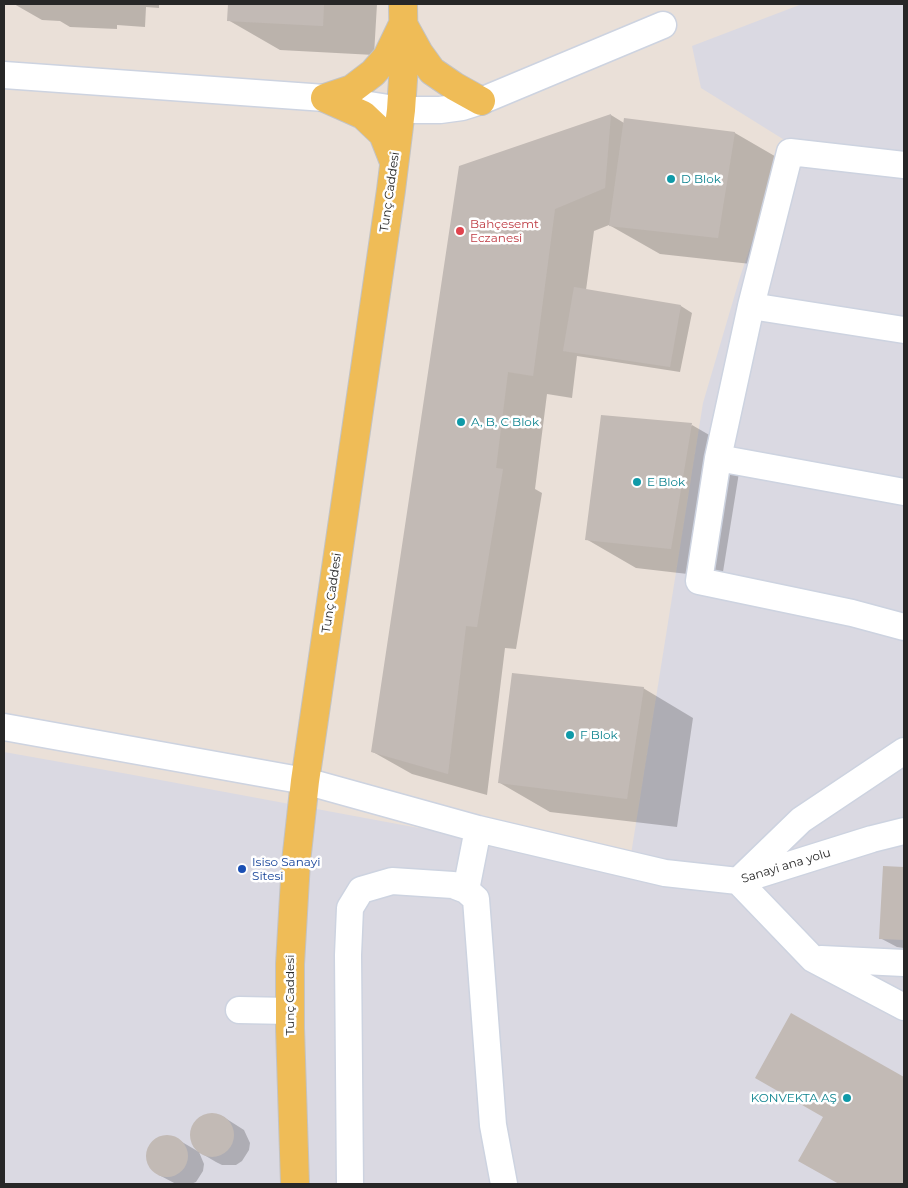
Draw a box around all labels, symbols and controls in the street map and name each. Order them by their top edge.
street label: Tunç Caddesi [377,151,403,233]
place label: D Blok [681,172,721,186]
marker: D Blok [665,173,677,185]
place label: Bahçesemt Eczanesi [470,217,539,245]
marker: Bahçesemt Eczanesi [454,225,466,237]
place label: A, B, C Blok [471,415,539,429]
marker: A, B, C Blok [455,416,467,428]
place label: E Blok [647,475,685,489]
marker: E Blok [631,476,643,488]
street label: Tunç Caddesi [319,552,345,634]
place label: F Blok [580,728,618,742]
marker: F Blok [564,729,576,741]
street label: Sanayi ana yolu [739,846,833,886]
place label: Isiso Sanayi Sitesi [252,855,320,883]
marker: Isiso Sanayi Sitesi [236,863,248,875]
street label: Tunç Caddesi [283,955,297,1035]
place label: KONVEKTA AŞ [751,1091,837,1105]
marker: KONVEKTA AŞ [841,1092,853,1104]

